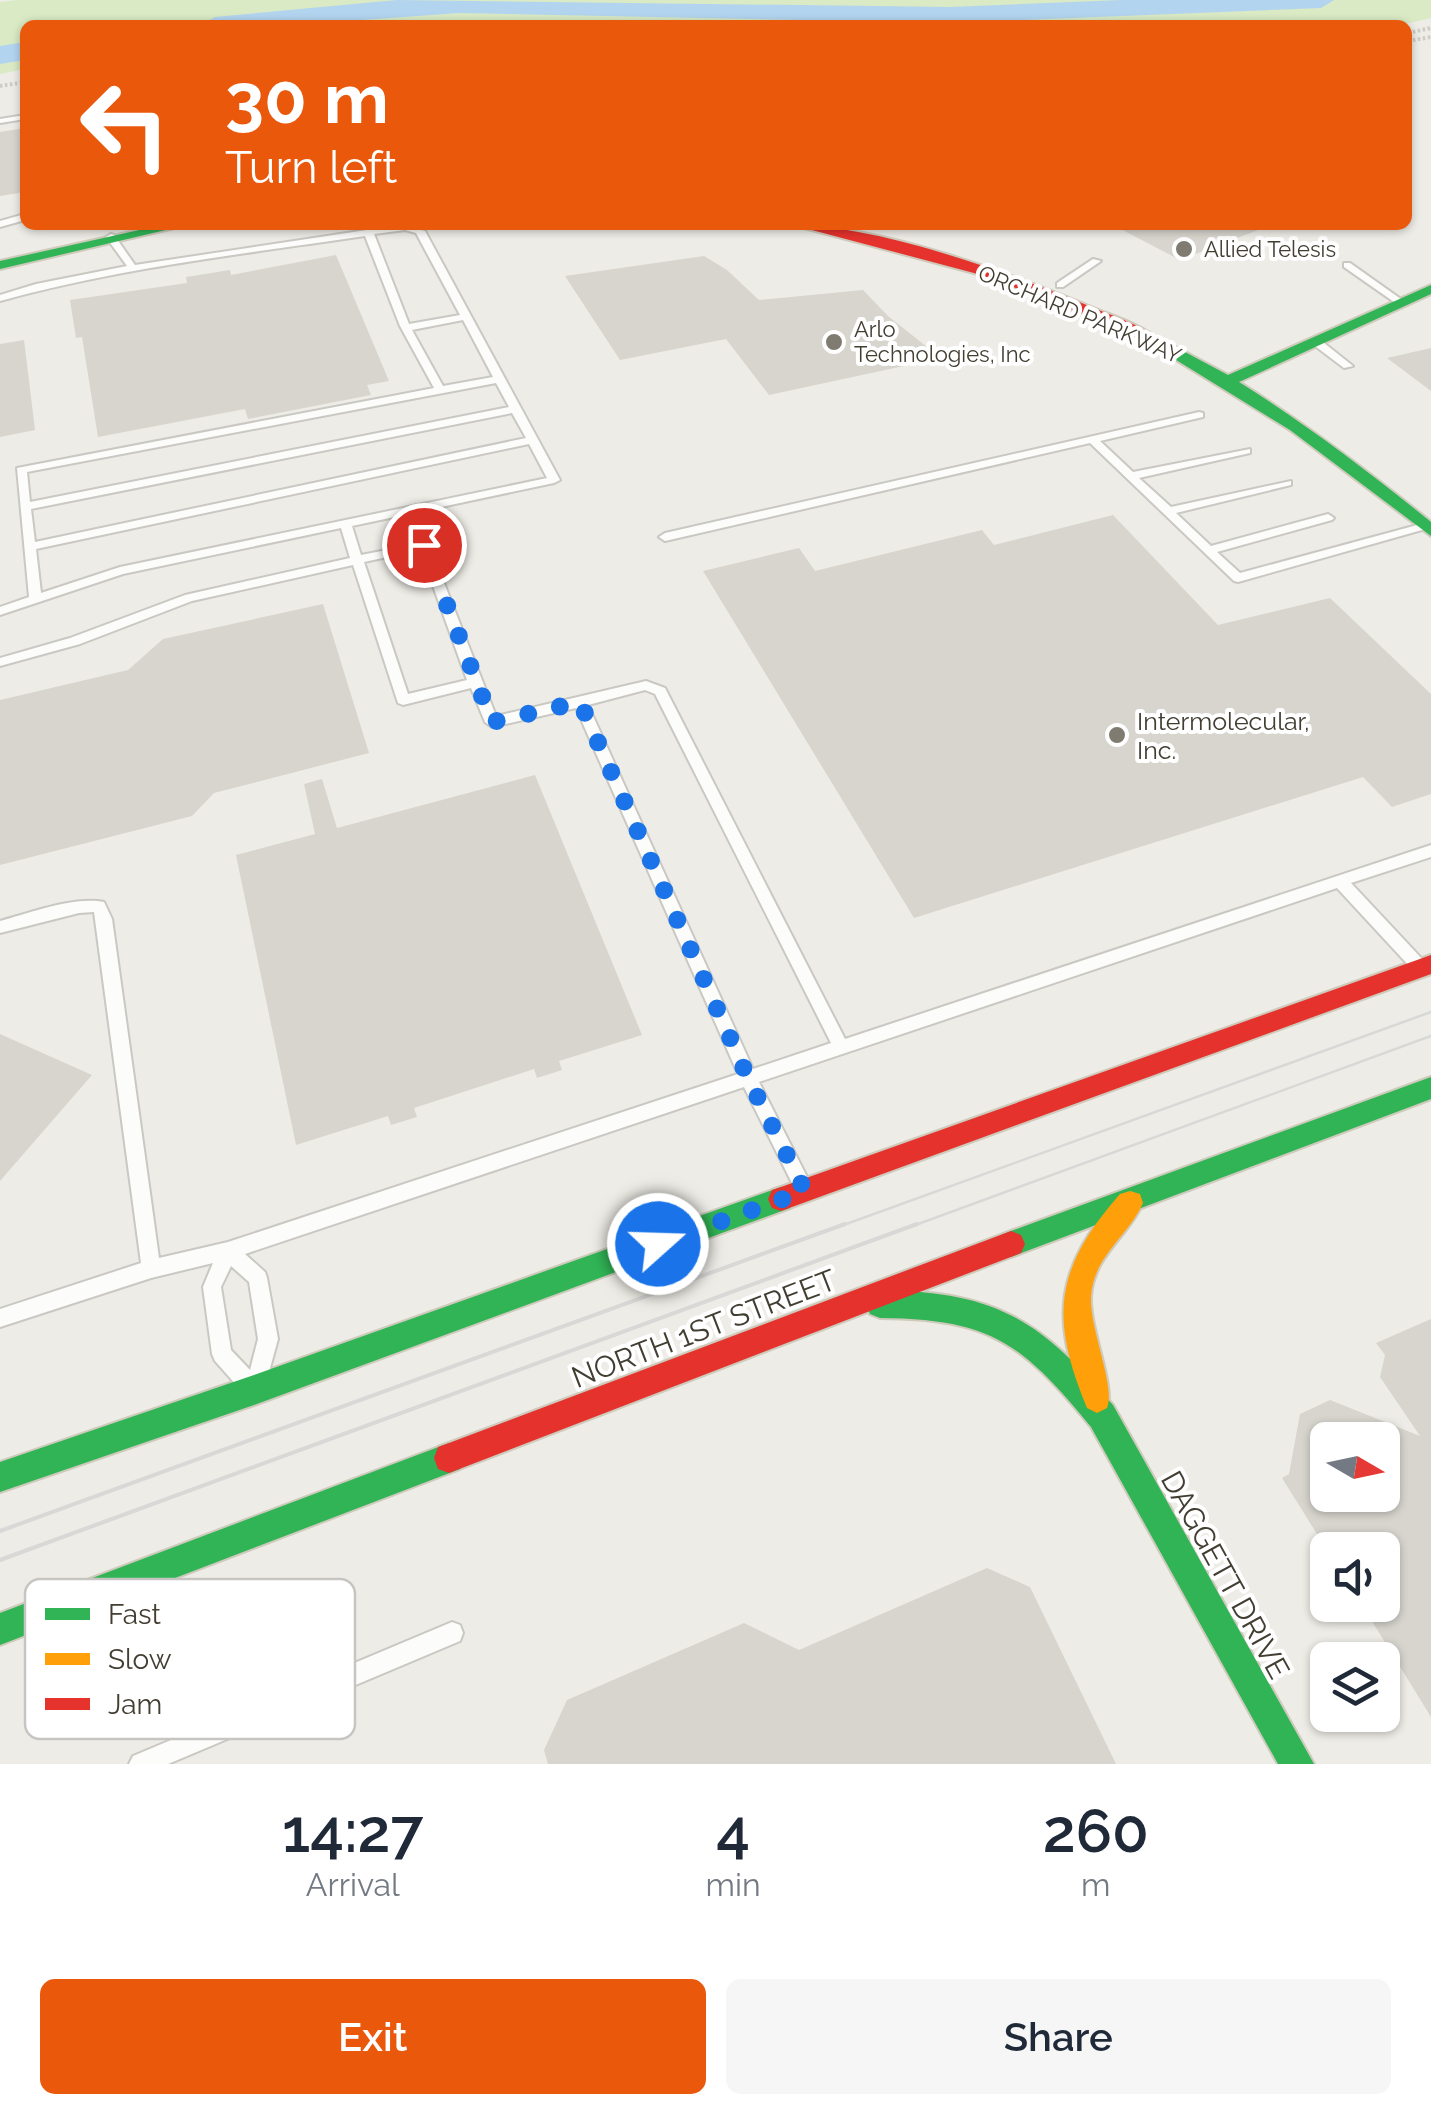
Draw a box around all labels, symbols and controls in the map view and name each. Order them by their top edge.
text: 30 m [225,57,389,139]
icon: left [60,60,190,190]
text: Turn left [225,141,397,194]
place label: Allied Telesis [1204,236,1336,262]
marker: Allied Telesis [1173,238,1195,260]
street label: ORCHARD PARKWAY [975,259,1185,369]
place label: Arlo Technologies, Inc [854,316,1031,367]
marker: Arlo Technologies, Inc [823,331,845,353]
pin [382,503,467,588]
icon: arrive [397,518,452,573]
place label: Intermolecular, Inc. [1137,706,1310,765]
marker: Intermolecular, Inc. [1106,724,1128,746]
position arrow [606,1192,710,1296]
street label: NORTH 1ST STREET [567,1262,841,1395]
north arrow [1310,1422,1400,1512]
map controls [1310,1422,1400,1732]
street label: DAGGETT DRIVE [1154,1465,1297,1685]
button: sound [1310,1532,1400,1622]
legend [25,1579,355,1739]
text: Fast [108,1598,161,1631]
button: layers [1310,1642,1400,1732]
text: Slow [108,1643,172,1676]
text: Jam [108,1688,162,1721]
text: 14:27 [282,1796,423,1866]
text: 4 [716,1796,750,1866]
text: 260 [1043,1796,1149,1866]
text: Arrival [306,1866,400,1903]
text: min [706,1866,761,1903]
text: m [1081,1866,1111,1903]
button: Exit [40,1979,706,2094]
button: Share [726,1979,1391,2094]

